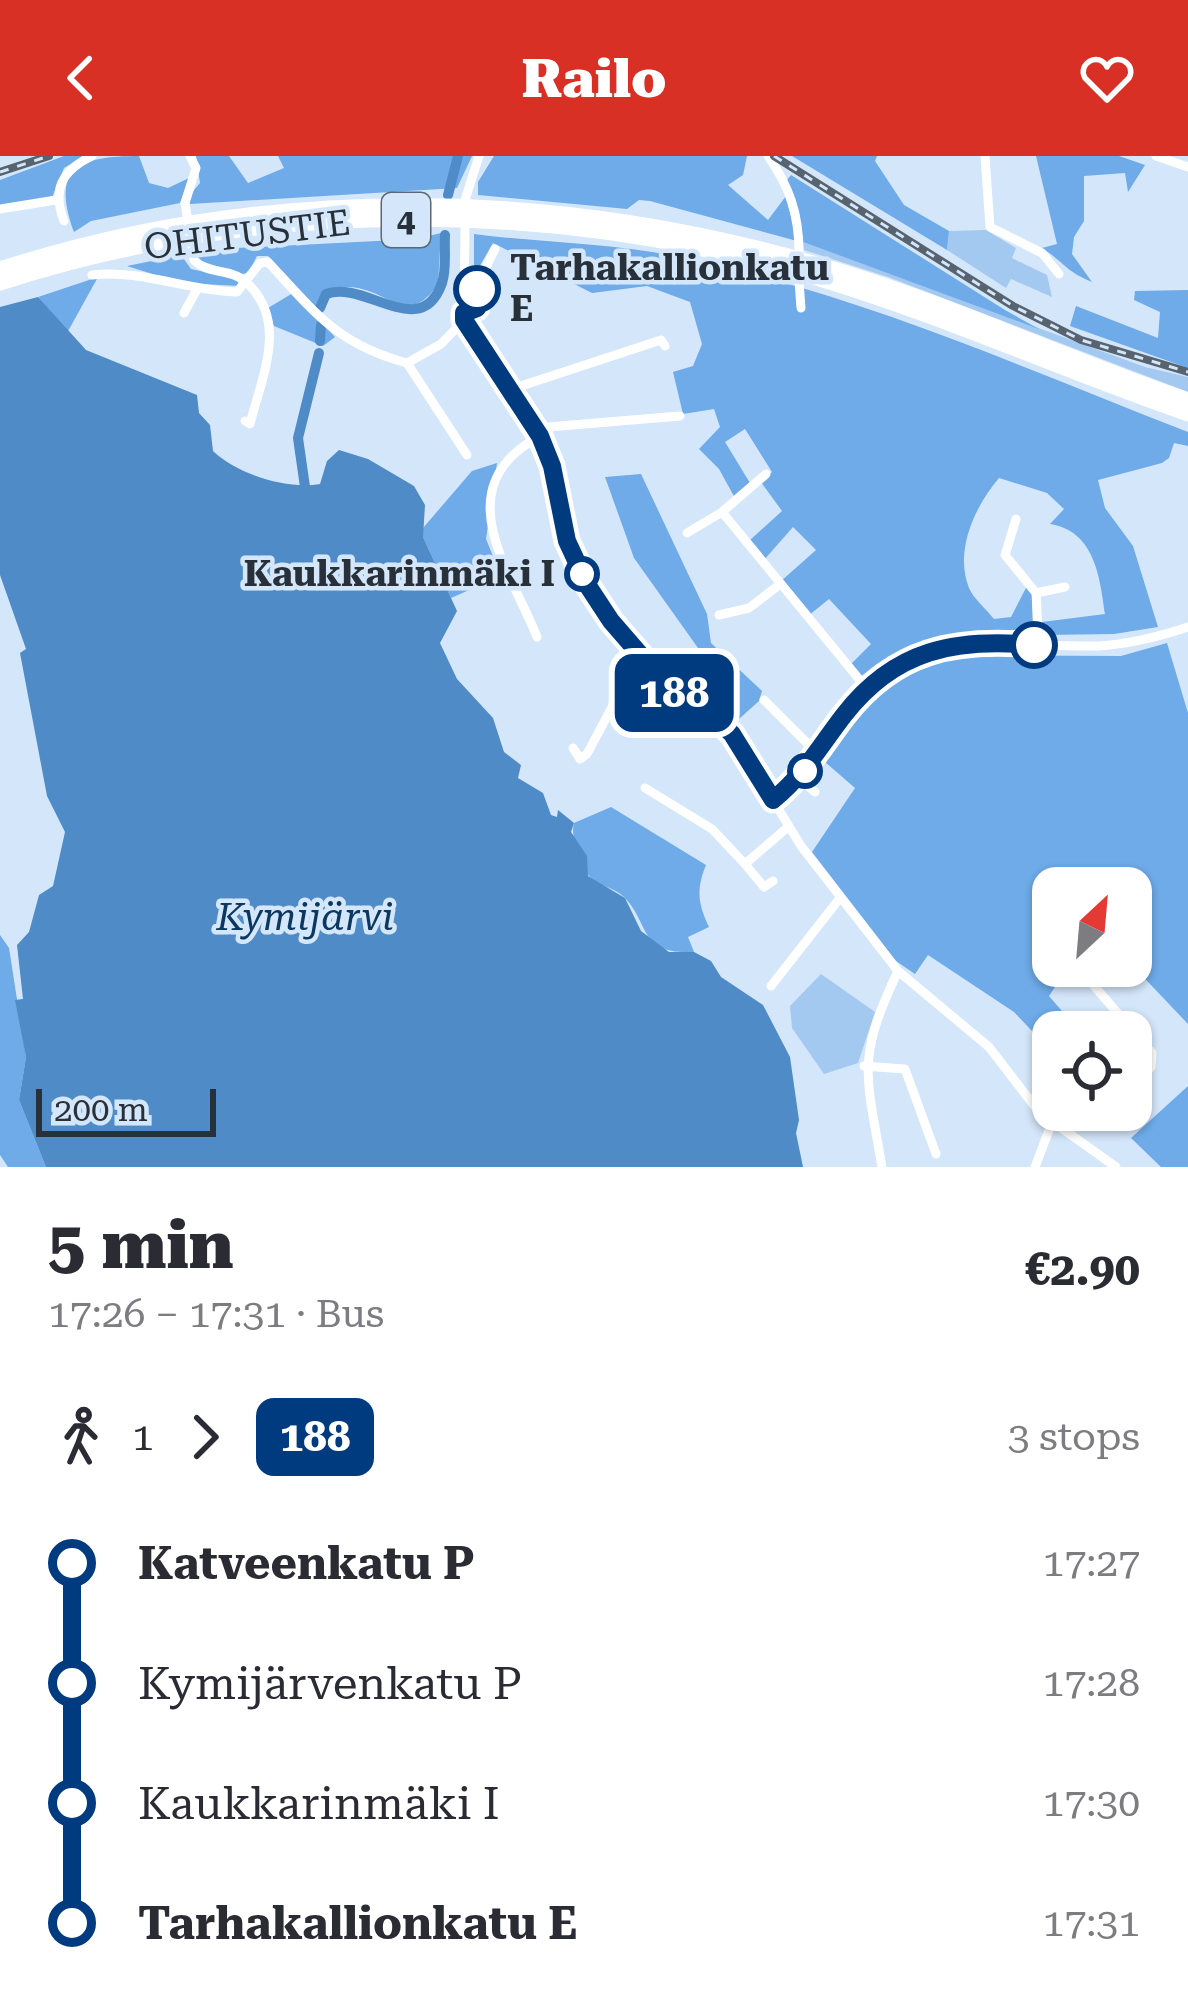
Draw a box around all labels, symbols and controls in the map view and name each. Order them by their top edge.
icon: back [48,45,114,111]
icon: heart [1074,45,1140,111]
text: Railo [521,47,667,110]
road number: 4 [382,193,430,247]
street label: OHITUSTIE [142,202,352,268]
place label: Tarhakallionkatu E [510,247,829,330]
marker: Tarhakallionkatu E [455,267,499,311]
place label: Kaukkarinmäki I [244,553,555,595]
marker: Kaukkarinmäki I [566,558,598,590]
unlabelled marker [1012,623,1056,667]
line badge: 188 [605,654,743,732]
text: 188 [639,668,709,717]
unlabelled marker [789,755,821,787]
north arrow [1032,867,1152,987]
map controls [1032,867,1152,1131]
water label: Kymijärvi [215,894,394,940]
button: locate [1032,1011,1152,1131]
scale bar [36,1083,216,1136]
text: 200 m [54,1090,148,1129]
text: 5 min [48,1207,234,1284]
text: €2.90 [1025,1243,1140,1296]
text: 17:26 – 17:31 · Bus [48,1291,384,1337]
icon: walk [48,1404,114,1470]
icon: forward [172,1404,238,1470]
text: 188 [280,1412,350,1461]
text: 1 [132,1414,154,1460]
text: 3 stops [1008,1414,1140,1460]
text: Katveenkatu P [138,1537,474,1590]
text: 17:27 [1043,1540,1140,1586]
text: Kymijärvenkatu P [138,1657,522,1710]
text: 17:28 [1043,1660,1140,1706]
text: Kaukkarinmäki I [138,1777,500,1830]
text: 17:30 [1043,1780,1140,1826]
text: Tarhakallionkatu E [138,1897,577,1950]
text: 17:31 [1043,1900,1140,1946]

